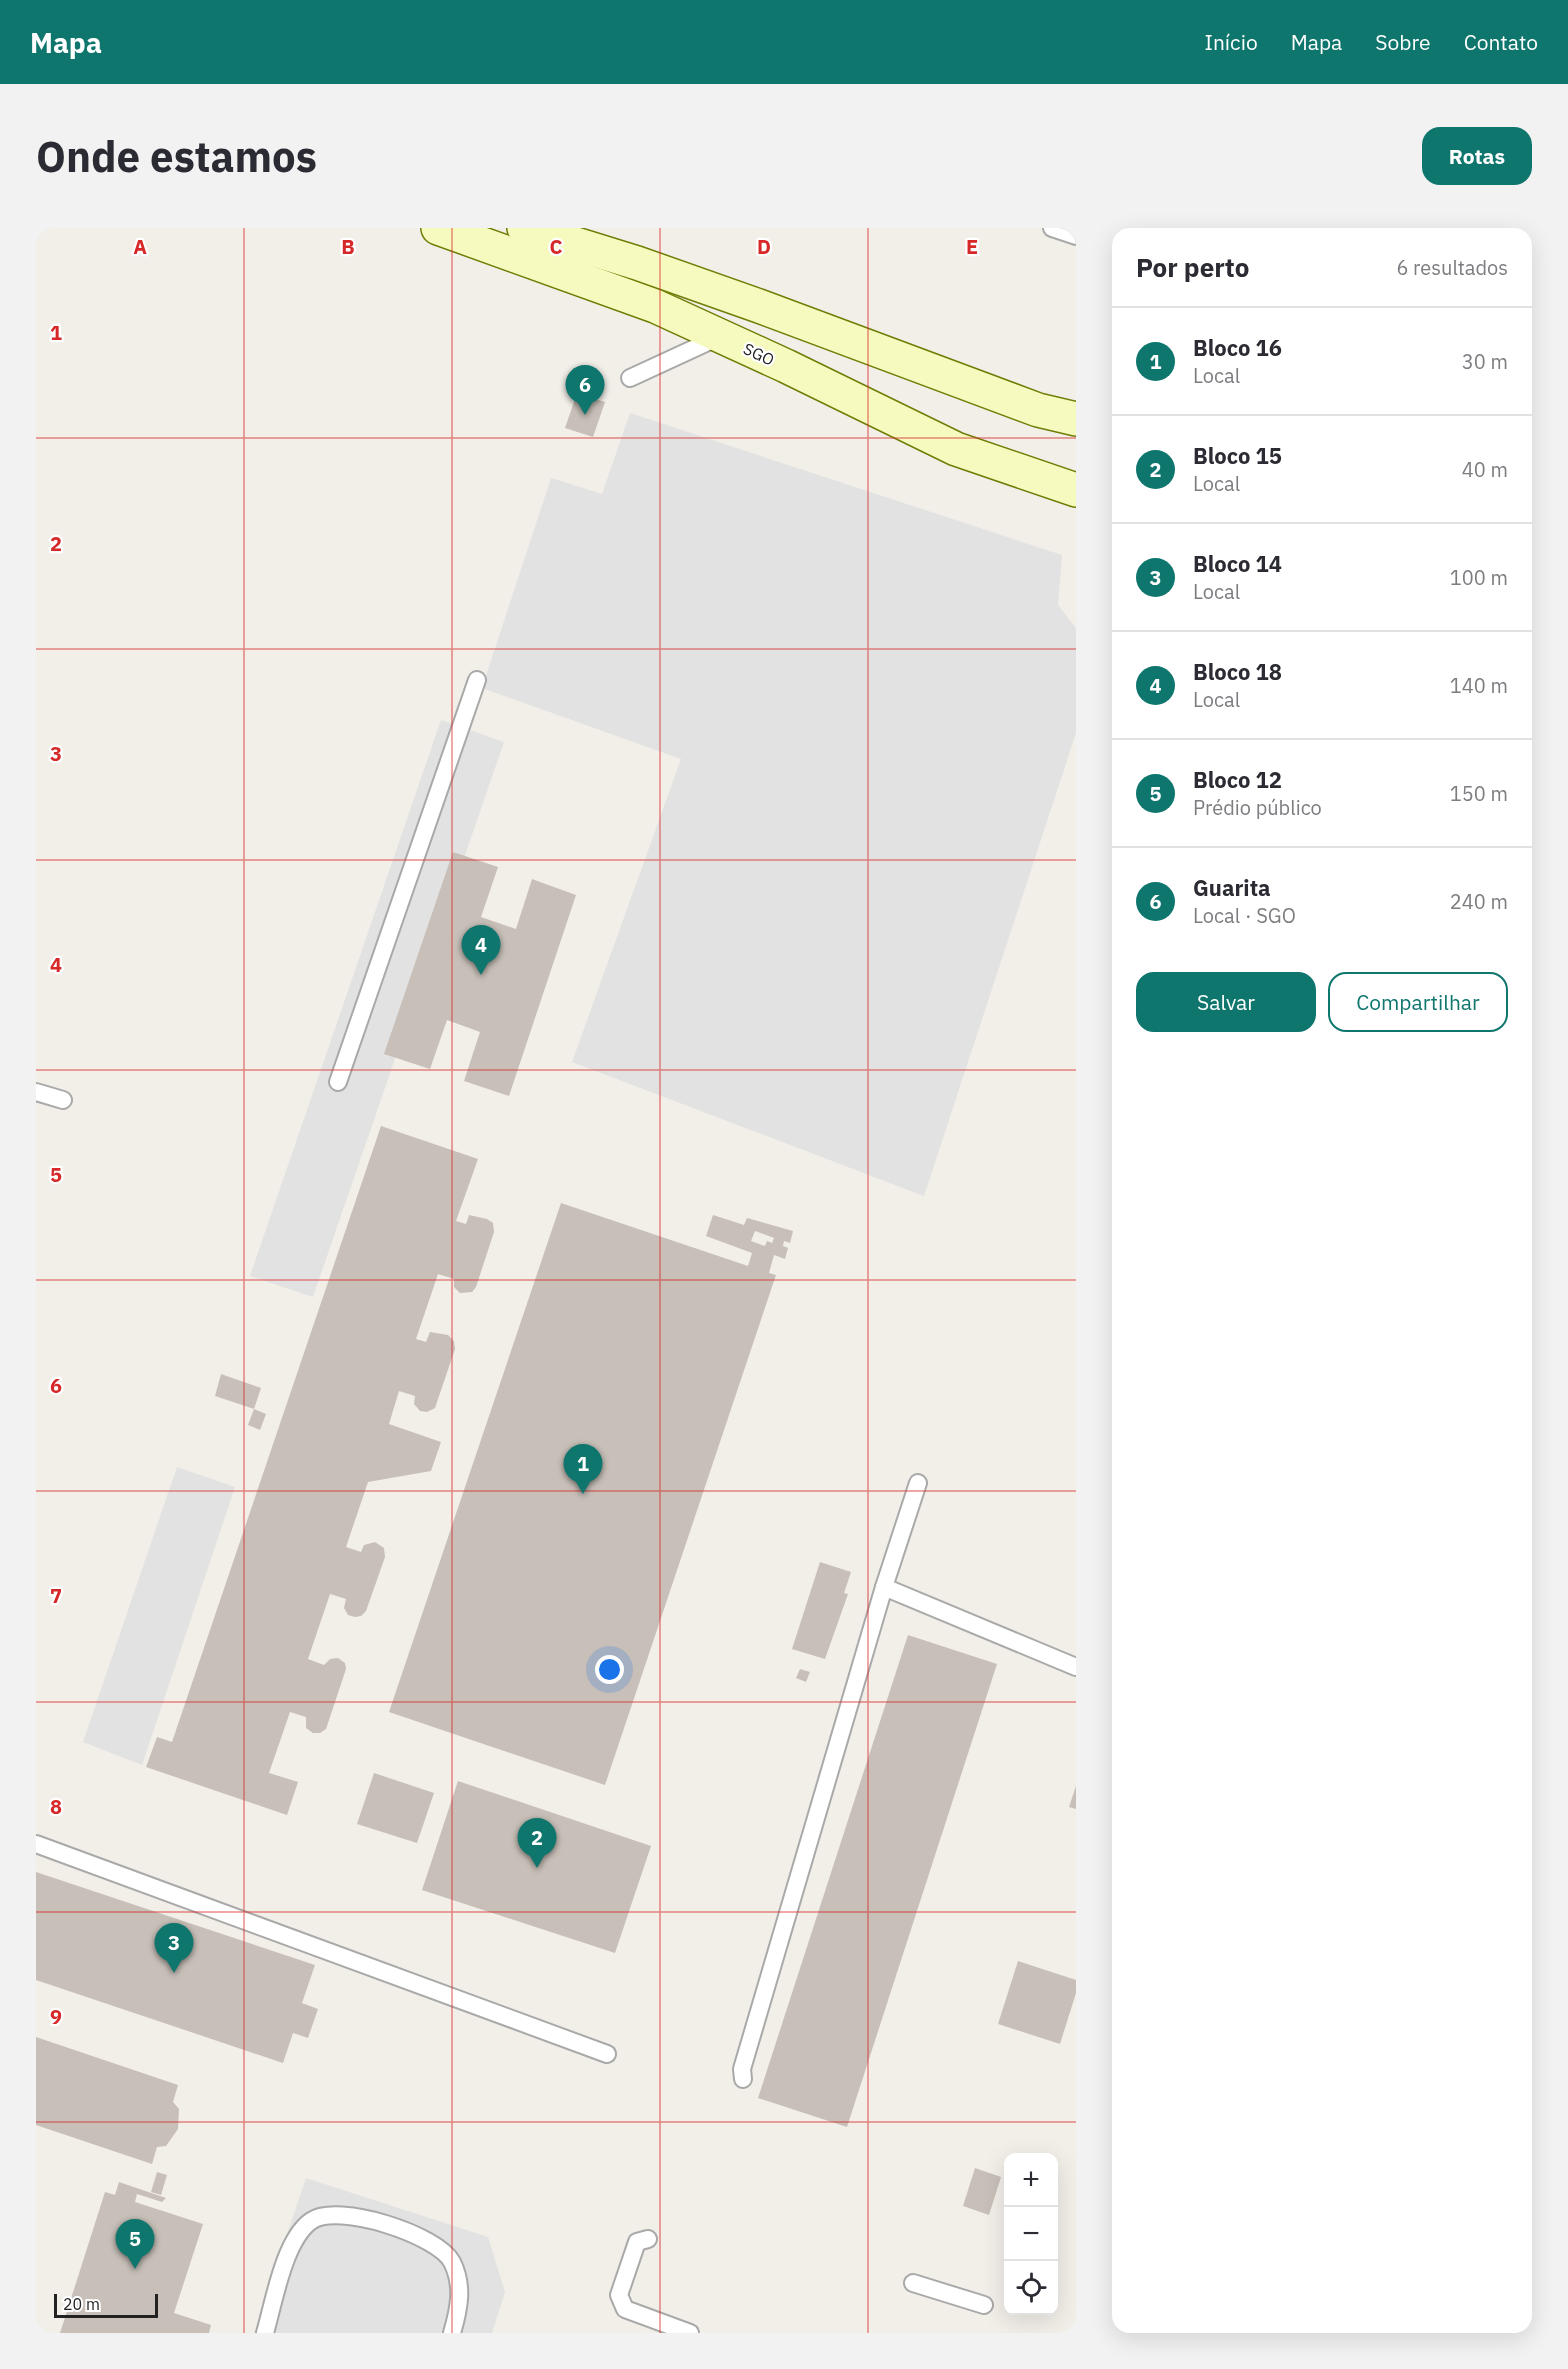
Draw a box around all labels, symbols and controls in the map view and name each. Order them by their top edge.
text: Mapa [30,24,102,61]
text: Início [1205,28,1258,56]
text: Mapa [1291,28,1342,56]
text: Sobre [1375,28,1431,56]
text: Contato [1464,28,1538,56]
button: Rotas [1422,127,1532,185]
text: Onde estamos [36,129,317,184]
text: A [133,233,147,260]
text: B [341,233,355,260]
text: C [549,233,563,260]
text: D [757,233,771,260]
text: E [966,233,978,260]
text: Por perto [1136,250,1249,284]
text: 6 resultados [1396,254,1508,281]
text: 1 [50,319,62,346]
text: Bloco 16 [1193,333,1282,362]
street label: SGO [740,338,778,370]
text: 1 [1150,348,1162,375]
text: 30 m [1462,348,1508,375]
text: Local [1193,362,1240,389]
pin: 6 [566,366,604,415]
text: Bloco 15 [1193,441,1282,470]
text: 2 [1150,456,1162,483]
text: 40 m [1462,456,1508,483]
text: Local [1193,470,1240,497]
text: 2 [50,530,62,557]
text: Bloco 14 [1193,549,1282,578]
text: 3 [1150,564,1162,591]
text: 100 m [1450,564,1508,591]
text: Local [1193,578,1240,605]
text: Bloco 18 [1193,657,1282,686]
text: 4 [1150,672,1162,699]
text: 140 m [1450,672,1508,699]
text: Local [1193,686,1240,713]
text: 3 [50,740,62,767]
text: Bloco 12 [1193,765,1282,794]
text: 5 [1150,780,1162,807]
text: 150 m [1450,780,1508,807]
text: Prédio público [1193,794,1322,821]
text: Guarita [1193,873,1271,902]
text: 6 [1150,888,1162,915]
text: 240 m [1450,888,1508,915]
text: Local · SGO [1193,902,1296,929]
pin: 4 [462,926,500,975]
text: 4 [50,951,62,978]
button: Salvar [1136,972,1316,1032]
button: Compartilhar [1328,972,1508,1032]
text: 5 [50,1161,62,1188]
text: 6 [50,1372,62,1399]
pin: 1 [564,1444,602,1494]
text: 7 [50,1582,62,1609]
your location [595,1655,624,1684]
text: 8 [50,1793,62,1820]
pin: 2 [518,1818,556,1868]
pin: 3 [154,1924,194,1973]
text: 9 [50,2003,62,2030]
map controls [1004,2153,1058,2315]
button: + [1004,2153,1058,2207]
button: − [1004,2207,1058,2261]
pin: 5 [116,2220,154,2269]
button: locate [1004,2261,1058,2315]
scale bar [54,2291,158,2318]
text: 20 m [63,2294,100,2314]

